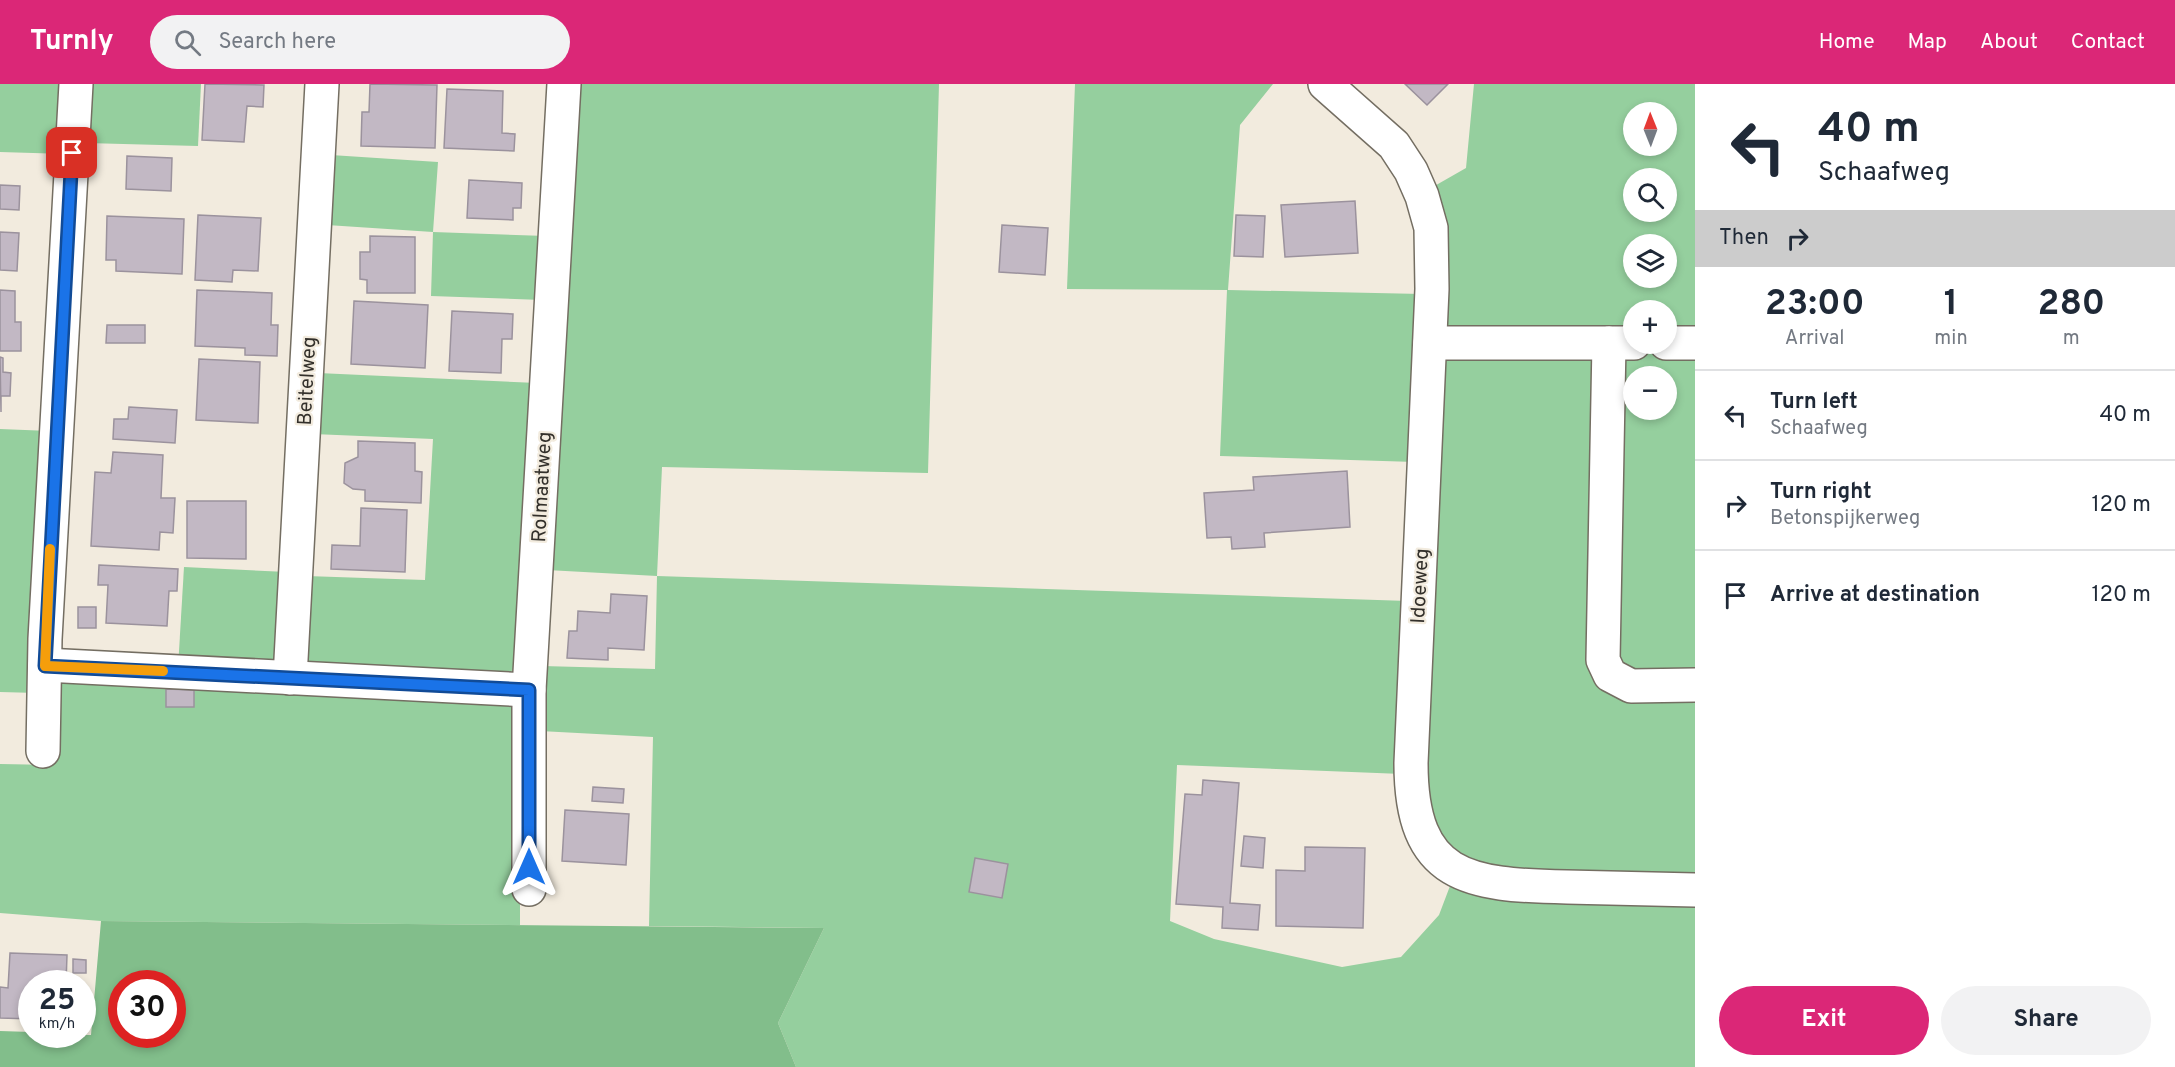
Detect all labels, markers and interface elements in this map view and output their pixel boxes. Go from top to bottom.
search box [150,15,570,69]
text: Turnly [30,24,114,60]
icon: search [171,26,204,59]
text: Search here [219,29,336,56]
text: Home [1819,29,1875,56]
text: Map [1908,29,1947,56]
text: About [1980,29,2038,56]
text: Contact [2071,29,2145,56]
north arrow [1623,102,1677,156]
map controls [1623,102,1677,420]
text: 40 m [1818,104,1920,157]
icon: left [1719,108,1797,186]
pin [46,127,97,178]
icon: arrive [55,136,88,169]
text: Schaafweg [1818,156,1950,190]
button: search [1623,168,1677,222]
icon: right [1781,222,1814,255]
text: Then [1719,225,1769,252]
button: layers [1623,234,1677,288]
text: 23:00 [1765,282,1865,328]
text: 1 [1944,282,1958,328]
text: 280 [2037,282,2105,328]
button: + [1623,300,1677,354]
text: Arrival [1785,326,1844,352]
text: min [1934,326,1968,352]
text: m [2063,326,2080,352]
street label: Beitelweg [293,336,323,426]
button: − [1623,366,1677,420]
text: Turn left [1770,389,1858,416]
icon: left [1719,399,1752,432]
text: 40 m [2099,402,2151,429]
text: Schaafweg [1770,416,1868,442]
street label: Rolmaatweg [527,431,559,543]
text: Turn right [1770,479,1872,506]
icon: right [1719,489,1752,522]
text: 120 m [2091,492,2151,519]
text: Betonspijkerweg [1770,506,1920,532]
street label: Idoeweg [1406,548,1436,624]
icon: arrive [1719,579,1752,612]
text: Arrive at destination [1770,582,1980,609]
text: 120 m [2091,582,2151,609]
position arrow [497,835,561,899]
speed limit sign: 30 [108,970,186,1048]
text: 25 [39,983,75,1020]
button: Exit [1719,986,1929,1055]
button: Share [1941,986,2151,1055]
text: km/h [39,1015,75,1034]

